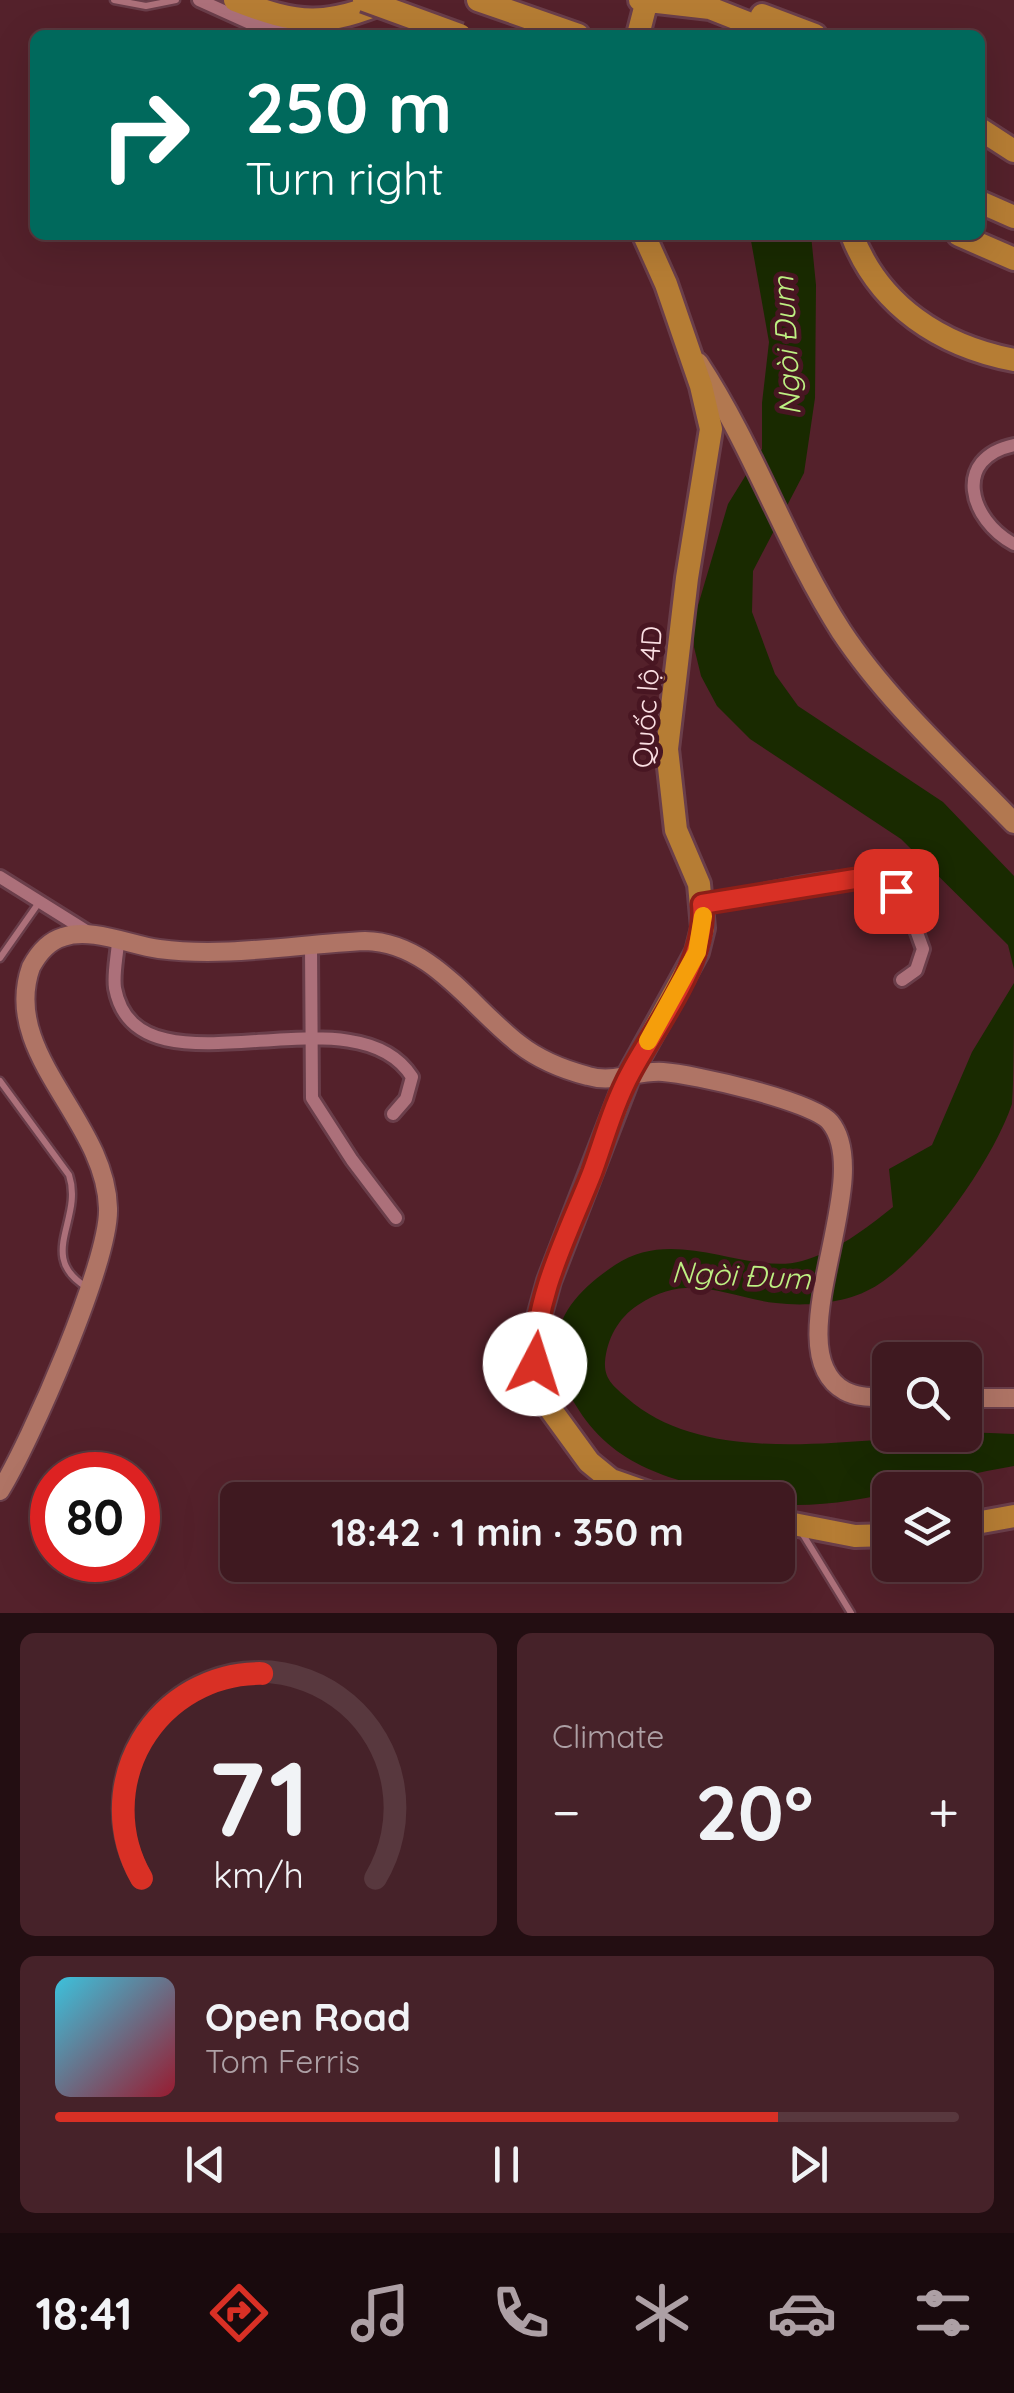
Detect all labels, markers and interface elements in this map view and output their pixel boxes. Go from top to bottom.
text: 250 m [245,63,452,151]
icon: right [80,70,210,200]
text: Turn right [245,150,444,206]
water label: Ngòi Đum [763,275,809,417]
street label: Quốc lộ 4D [624,625,669,769]
pin [854,849,939,934]
icon: arrive [869,864,924,919]
water label: Ngòi Đum [671,1252,812,1298]
position arrow [483,1312,587,1416]
map controls [872,1342,982,1582]
button: search [872,1342,982,1452]
speed limit sign: 80 [30,1452,160,1582]
button: layers [872,1472,982,1582]
text: 18:42 · 1 min · 350 m [331,1508,684,1556]
text: Climate [552,1716,664,1756]
text: 71 [208,1732,309,1862]
text: 20° [695,1765,813,1859]
text: − [552,1777,581,1846]
text: + [928,1777,959,1846]
text: km/h [213,1852,304,1897]
text: Open Road [205,1993,411,2041]
text: Tom Ferris [205,2041,360,2081]
icon: previous [178,2137,233,2192]
icon: pause [479,2137,534,2192]
icon: next [781,2137,836,2192]
icon: directions [204,2278,274,2348]
icon: music [345,2278,415,2348]
icon: phone [486,2278,556,2348]
icon: climate [627,2278,697,2348]
icon: car [767,2278,837,2348]
icon: filters [908,2278,978,2348]
text: 18:41 [35,2285,133,2341]

